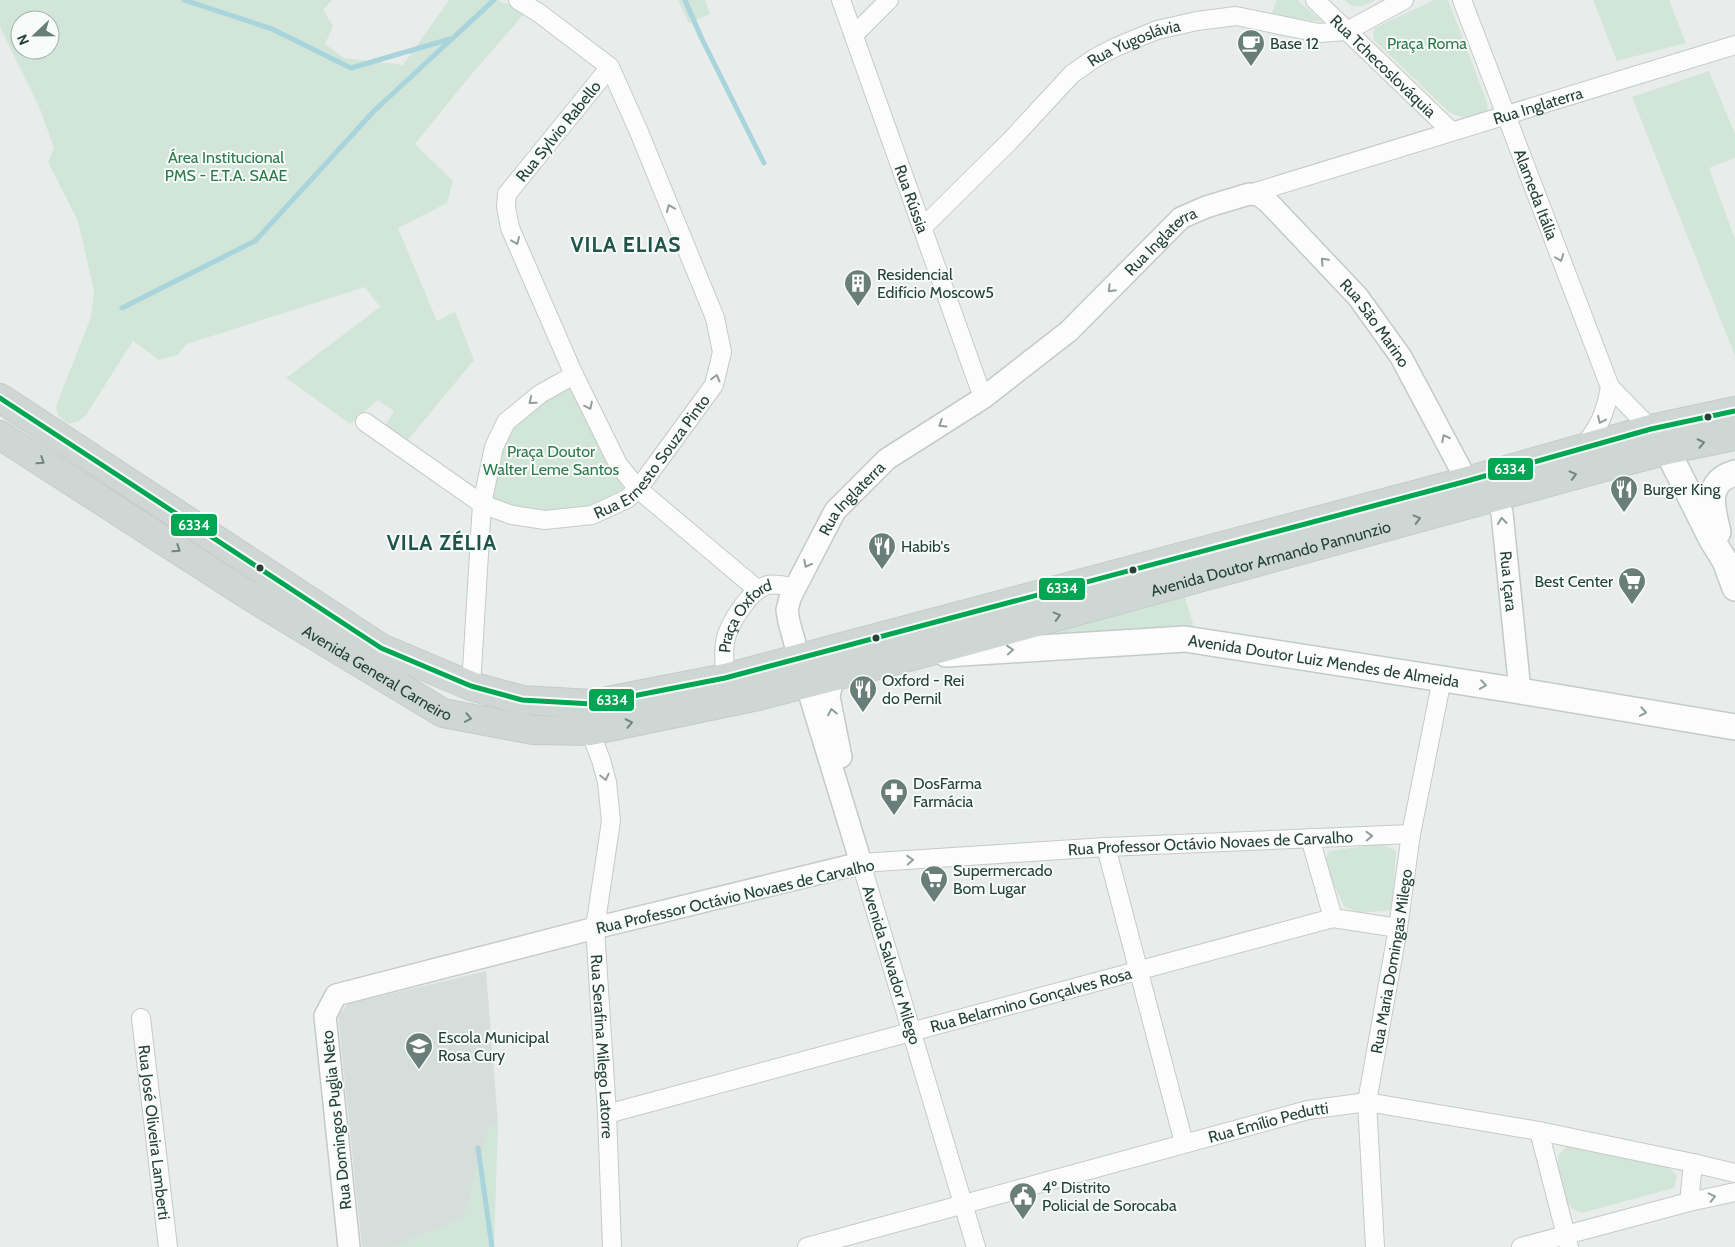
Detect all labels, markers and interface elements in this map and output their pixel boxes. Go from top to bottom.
north arrow [10,10,60,60]
street label: Rua Tchecoslováquia [1326,11,1440,122]
street label: Rua Yugoslávia [1084,16,1182,71]
cafe icon: Base 12 [1236,28,1266,67]
text: N [13,32,33,48]
place label: Base 12 [1270,34,1319,53]
park label: Praça Roma [1387,34,1467,53]
street label: Rua Sylvio Rabello [512,77,605,186]
street label: Rua Inglaterra [1491,83,1585,129]
street label: Alameda Itália [1510,146,1562,243]
park label: Área Institucional PMS - E.T.A. SAAE [165,148,287,185]
street label: Rua Rússia [890,162,932,236]
street label: Rua Inglaterra [1121,203,1200,280]
one-way arrow [666,204,677,213]
district label: VILA ELIAS [571,232,681,257]
one-way arrow [509,236,520,245]
one-way arrow [1554,253,1564,262]
one-way arrow [1321,258,1330,267]
place label: Residencial Edifício Moscow5 [877,265,994,302]
building icon: Residencial Edifício Moscow5 [843,268,873,307]
street label: Rua São Marino [1336,275,1414,371]
one-way arrow [1108,283,1117,292]
one-way arrow [710,374,720,382]
street label: Rua Ernesto Souza Pinto [591,391,714,523]
one-way arrow [529,395,538,404]
one-way arrow [583,401,593,410]
unlabelled marker [1703,412,1713,422]
one-way arrow [1597,415,1607,424]
one-way arrow [938,418,947,428]
one-way arrow [1441,434,1451,443]
one-way arrow [1696,438,1705,449]
park label: Praça Doutor Walter Leme Santos [483,442,620,479]
one-way arrow [35,455,45,464]
line badge: 6334 [1487,457,1534,481]
street label: Rua Inglaterra [815,458,889,539]
text: 6334 [1494,460,1526,478]
one-way arrow [1569,471,1577,481]
restaurant icon: Burger King [1609,474,1639,513]
place label: Burger King [1643,480,1721,499]
line badge: 6334 [170,513,218,537]
one-way arrow [1412,514,1421,525]
text: 6334 [178,516,210,534]
one-way arrow [1497,516,1508,524]
street label: Avenida Doutor Armando Pannunzio [1149,517,1393,601]
district label: VILA ZÉLIA [387,530,497,555]
restaurant icon: Habib's [867,531,897,570]
place label: Habib's [901,537,950,556]
one-way arrow [172,543,181,552]
street label: Rua Içara [1496,550,1521,613]
one-way arrow [803,558,813,567]
unlabelled marker [255,563,265,573]
unlabelled marker [1128,565,1138,575]
supermarket icon: Best Center [1617,566,1647,605]
place label: Best Center [1534,572,1614,591]
street label: Praça Oxford [715,575,774,654]
line badge: 6334 [1038,577,1086,601]
text: 6334 [1046,579,1078,597]
one-way arrow [1052,612,1061,622]
street label: Avenida General Carneiro [299,621,453,724]
street label: Avenida Doutor Luiz Mendes de Almeida [1187,631,1461,691]
unlabelled marker [871,633,881,643]
one-way arrow [1006,645,1014,656]
place label: Oxford - Rei do Pernil [882,671,964,708]
restaurant icon: Oxford - Rei do Pernil [848,674,878,713]
one-way arrow [1479,680,1487,690]
line badge: 6334 [588,688,635,712]
text: 6334 [596,691,628,709]
one-way arrow [1639,706,1648,716]
one-way arrow [827,707,838,716]
one-way arrow [464,712,472,722]
one-way arrow [624,718,633,729]
one-way arrow [600,773,610,781]
place label: DosFarma Farmácia [913,774,982,811]
pharmacy icon: DosFarma Farmácia [879,777,909,816]
street label: Rua Professor Octávio Novaes de Carvalho [1067,827,1354,859]
one-way arrow [1366,830,1374,841]
one-way arrow [906,854,914,865]
street label: Rua Professor Octávio Novaes de Carvalho [594,855,876,938]
place label: Supermercado Bom Lugar [953,861,1053,898]
supermarket icon: Supermercado Bom Lugar [919,864,949,903]
street label: Rua Maria Domingas Milego [1367,868,1416,1055]
street label: Avenida Salvador Milego [858,883,925,1047]
street label: Rua Serafina Milego Latorre [587,954,617,1139]
street label: Rua Belarmino Gonçalves Rosa [928,964,1134,1036]
place label: Escola Municipal Rosa Cury [438,1028,549,1065]
street label: Rua Domingos Puglia Neto [318,1029,355,1210]
school or university icon: Escola Municipal Rosa Cury [404,1031,434,1070]
street label: Rua José Oliveira Lamberti [134,1044,174,1221]
street label: Rua Emílio Pedutti [1206,1098,1330,1147]
place label: 4º Distrito Policial de Sorocaba [1042,1178,1177,1215]
public building icon: 4º Distrito Policial de Sorocaba [1008,1181,1038,1220]
one-way arrow [1708,1192,1717,1203]

